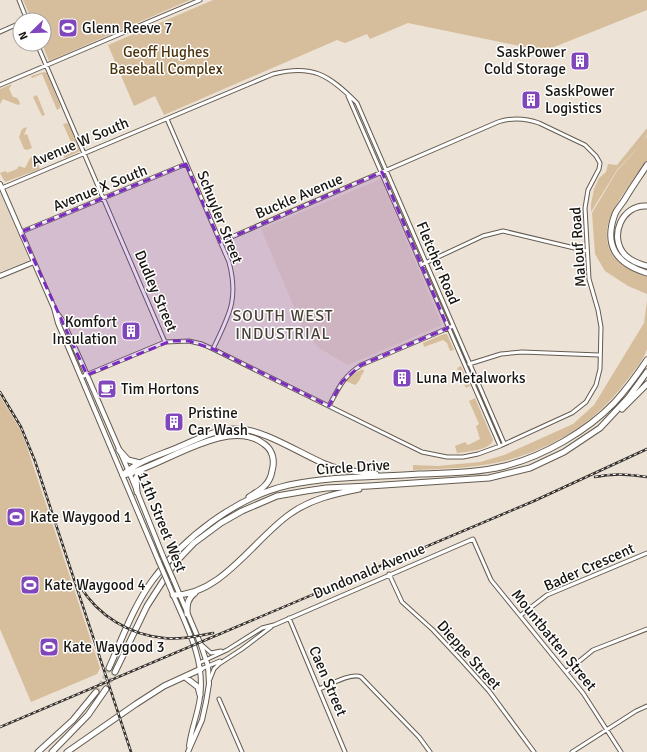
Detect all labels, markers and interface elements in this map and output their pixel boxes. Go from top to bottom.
north arrow [12,12,52,52]
sports icon: Glenn Reeve 7 [57,17,79,39]
place label: Glenn Reeve 7 [82,19,172,37]
text: N [16,30,31,42]
park label: Geoff Hughes Baseball Complex [109,43,223,78]
place label: SaskPower Cold Storage [484,43,566,78]
building icon: SaskPower Cold Storage [569,50,591,72]
place label: SaskPower Logistics [545,82,615,117]
building icon: SaskPower Logistics [520,89,542,111]
street label: Avenue W South [29,113,131,171]
street label: Avenue X South [50,161,150,215]
street label: Schuyler Street [193,168,247,266]
street label: Buckle Avenue [252,169,346,223]
street label: Malouf Road [566,206,590,288]
street label: Fletcher Road [412,219,464,307]
street label: Dudley Street [131,248,181,334]
district label: SOUTH WEST INDUSTRIAL [232,306,334,344]
place label: Komfort Insulation [52,313,117,348]
building icon: Komfort Insulation [120,320,142,342]
building icon: Luna Metalworks [391,367,413,389]
place label: Luna Metalworks [416,369,526,387]
cafe icon: Tim Hortons [96,378,118,400]
place label: Tim Hortons [121,380,200,398]
place label: Pristine Car Wash [188,404,248,439]
building icon: Pristine Car Wash [163,411,185,433]
street label: Circle Drive [315,455,391,479]
street label: 11th Street West [134,469,190,575]
sports icon: Kate Waygood 1 [5,506,27,528]
place label: Kate Waygood 1 [30,508,132,526]
street label: Dundonald Avenue [310,539,428,603]
street label: Bader Crescent [541,539,637,595]
sports icon: Kate Waygood 4 [19,574,41,596]
place label: Kate Waygood 4 [44,576,146,594]
street label: Mountbatten Street [508,586,600,694]
street label: Dieppe Street [433,617,505,693]
sports icon: Kate Waygood 3 [38,636,60,658]
place label: Kate Waygood 3 [63,638,165,656]
street label: Caen Street [305,643,351,719]

